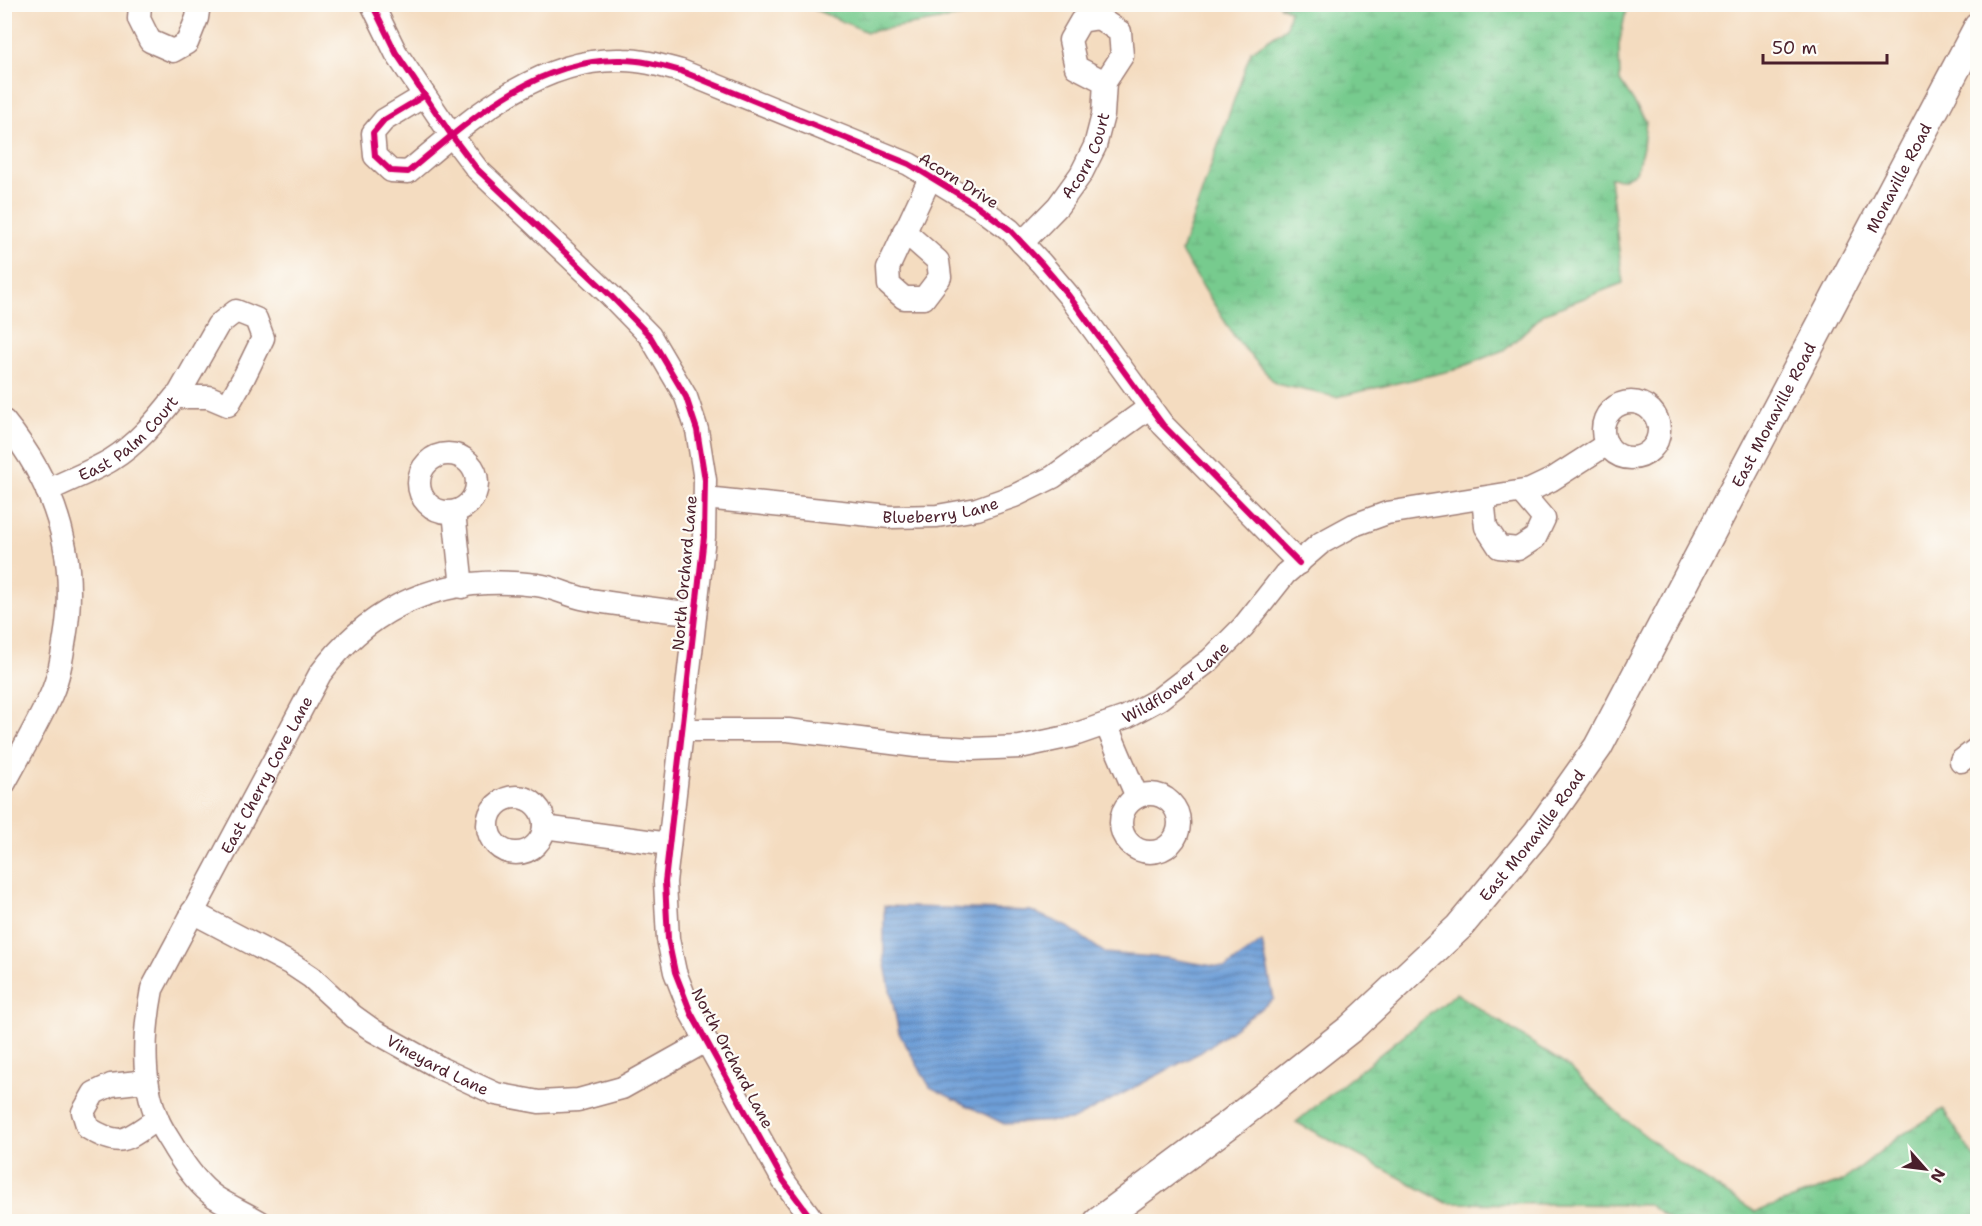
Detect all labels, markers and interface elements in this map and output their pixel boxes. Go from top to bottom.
scale bar [1763,27,1888,65]
text: 50 m [1772,36,1817,60]
street label: Acorn Court [1057,110,1114,203]
street label: Monaville Road [1861,119,1936,236]
street label: Acorn Drive [915,148,1003,213]
street label: East Monaville Road [1727,339,1821,491]
street label: East Palm Court [75,392,183,486]
street label: Blueberry Lane [882,492,1001,528]
street label: North Orchard Lane [667,494,702,652]
street label: Wildflower Lane [1118,637,1234,728]
street label: East Cherry Cove Lane [216,692,317,858]
street label: East Monaville Road [1475,766,1590,906]
street label: North Orchard Lane [687,984,778,1132]
street label: Vineyard Lane [383,1030,492,1100]
north arrow [1895,1139,1955,1199]
text: N [1926,1165,1950,1186]

